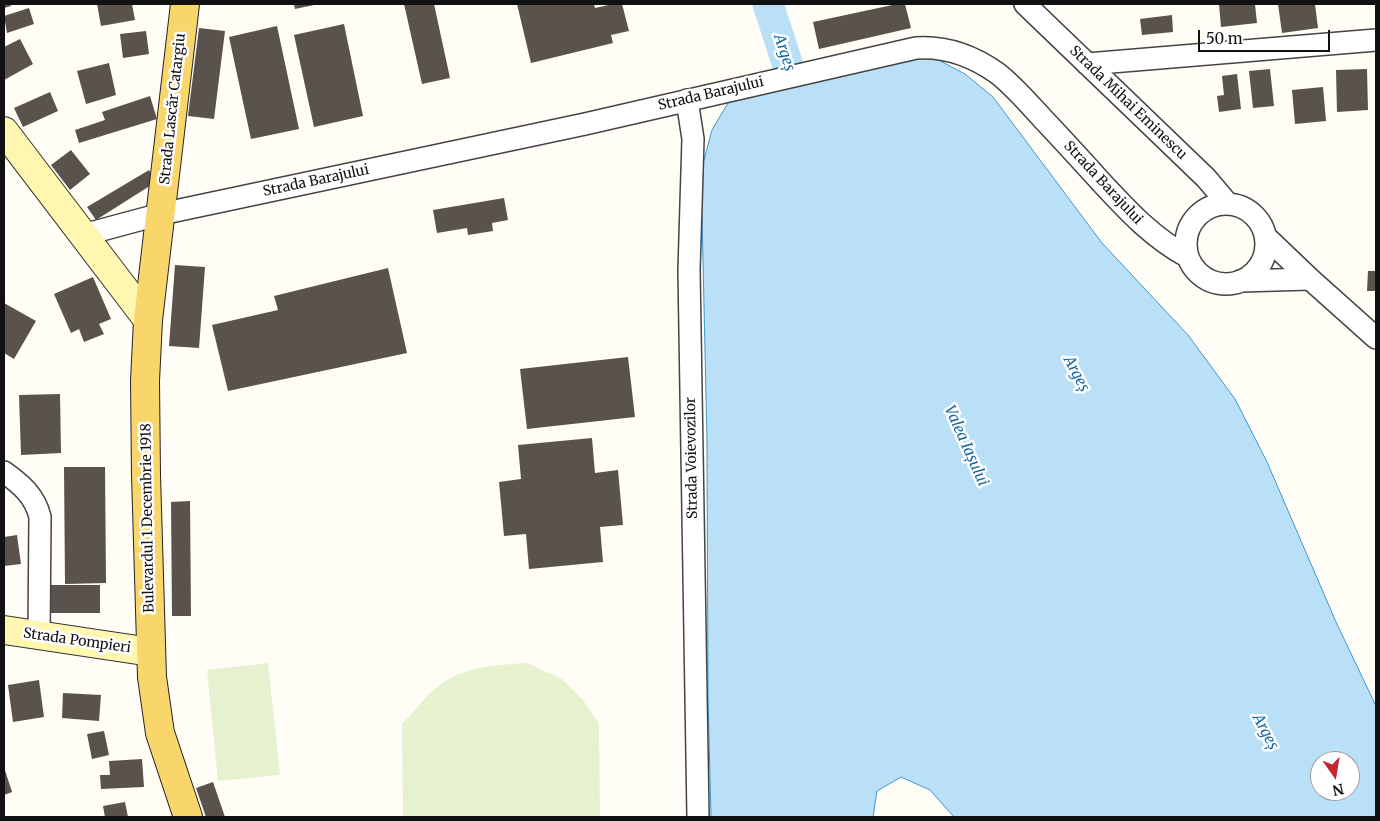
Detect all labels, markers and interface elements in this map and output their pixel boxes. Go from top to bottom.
scale bar [1200,20,1332,52]
text: 50 m [1206,29,1243,48]
water label: Argeș [770,32,798,74]
street label: Strada Lascăr Catargiu [157,33,189,185]
street label: Strada Mihai Eminescu [1066,43,1190,163]
street label: Strada Barajului [657,74,765,114]
street label: Strada Barajului [1060,138,1146,228]
street label: Strada Barajului [261,162,371,200]
water label: Argeș [1059,353,1093,395]
street label: Strada Voievozilor [683,397,701,519]
water label: Valea Iașului [940,403,992,489]
street label: Bulevardul 1 Decembrie 1918 [138,423,158,613]
street label: Strada Pompieri [22,625,132,657]
water label: Argeș [1248,711,1282,753]
north arrow [1310,751,1360,801]
text: N [1331,780,1346,800]

